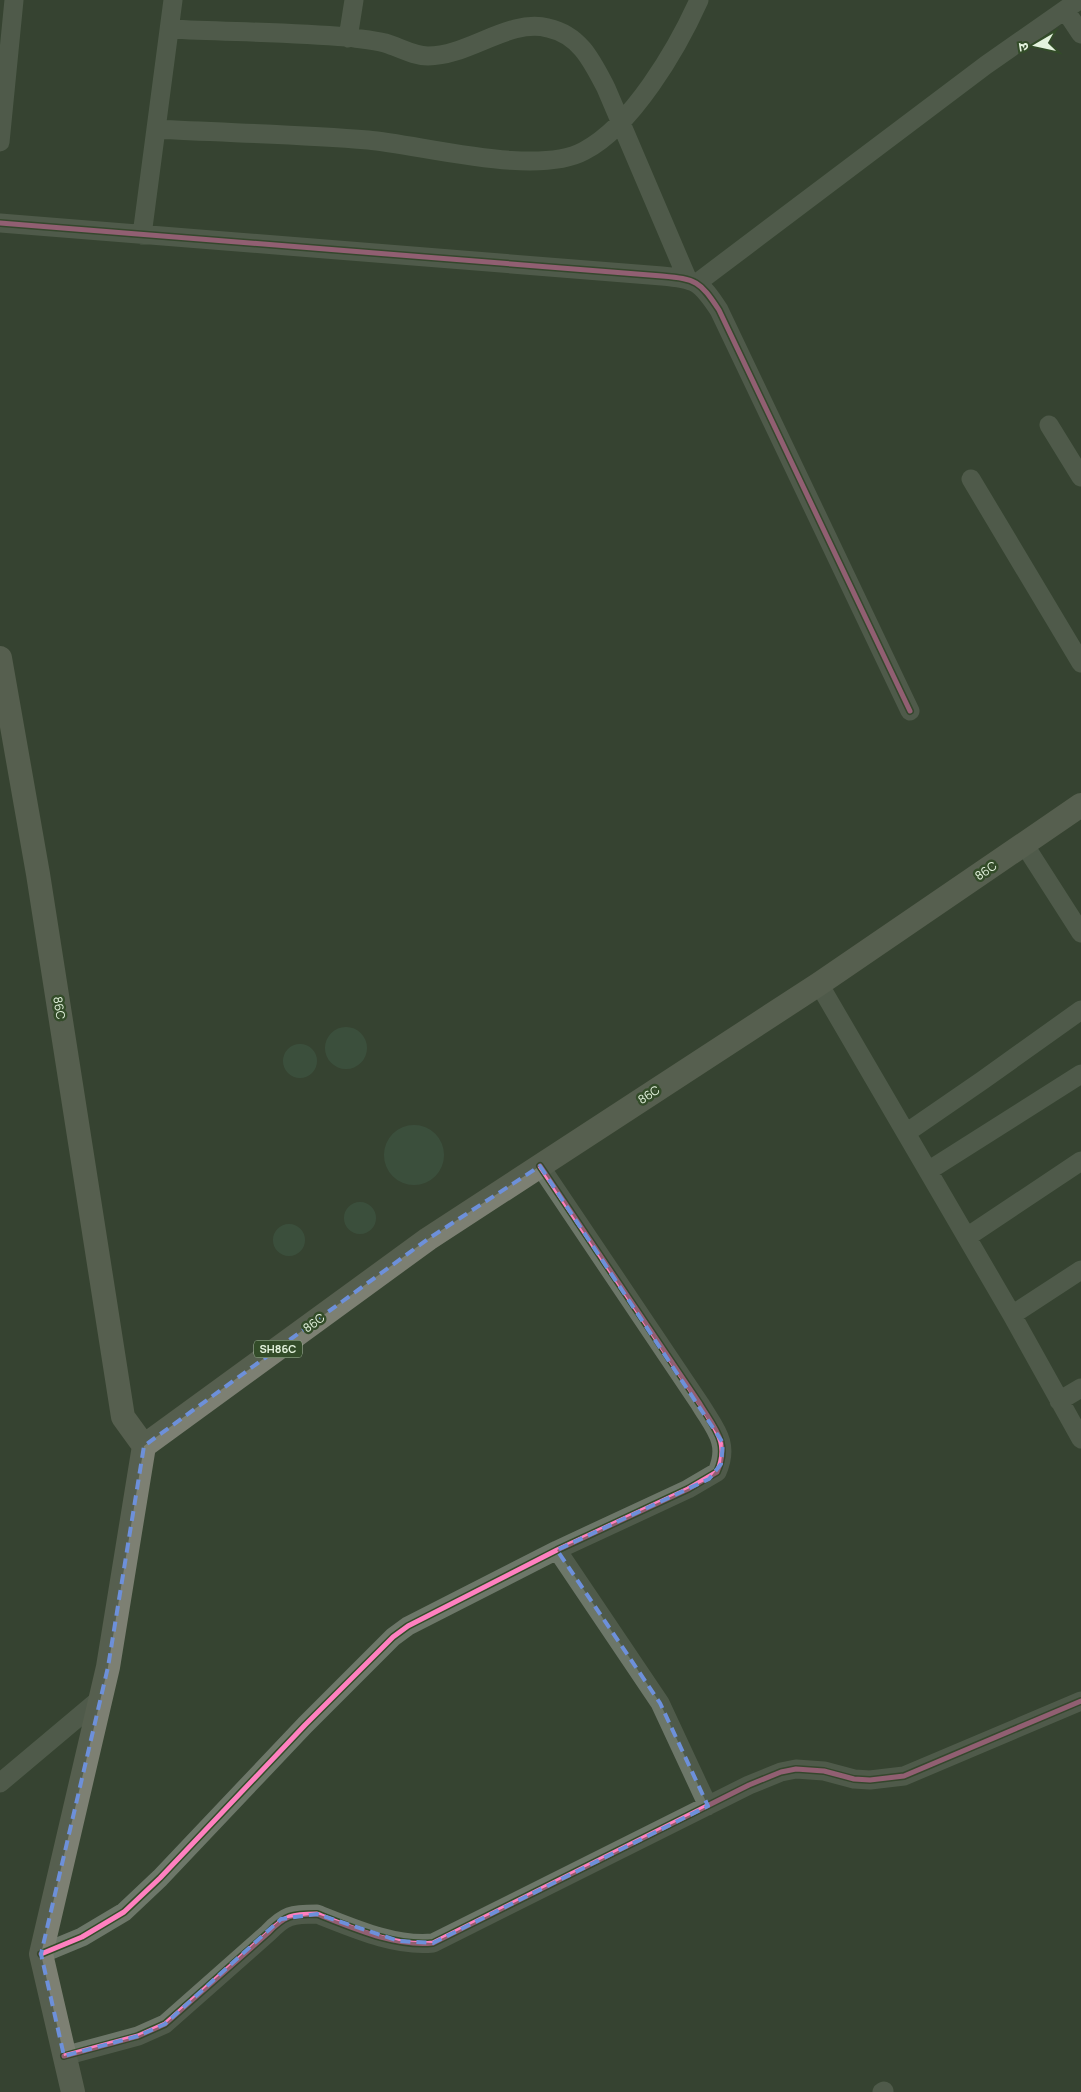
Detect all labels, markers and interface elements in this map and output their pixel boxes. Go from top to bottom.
north arrow [1011,20,1061,70]
text: उ [1013,41,1033,53]
street label: 86C [971,857,1000,884]
street label: 86C [49,995,70,1021]
street label: 86C [634,1081,663,1108]
street label: 86C [299,1309,328,1336]
road number: SH86C [254,1340,302,1358]

